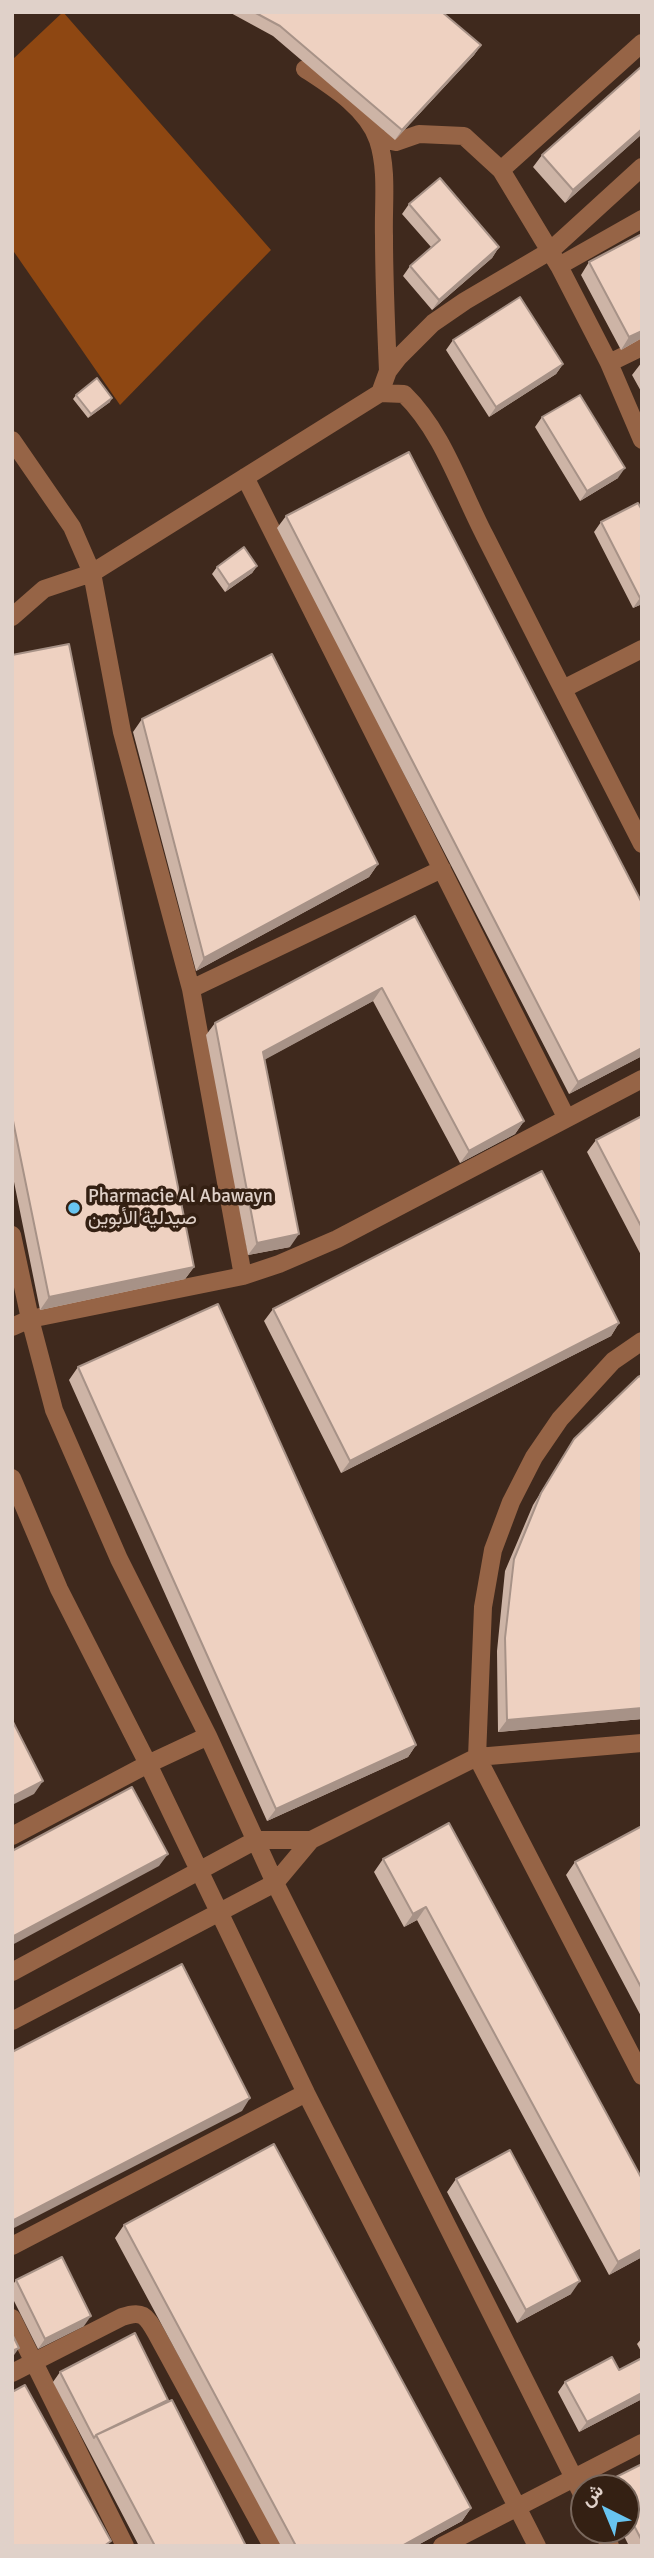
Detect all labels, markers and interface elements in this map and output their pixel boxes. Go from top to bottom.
place label: Pharmacie Al Abawayn صيدلية الأبوين [88,1186,273,1230]
marker: Pharmacie Al Abawayn صيدلية الأبوين [66,1200,82,1216]
north arrow [570,2474,640,2544]
text: ش [576,2479,609,2512]

